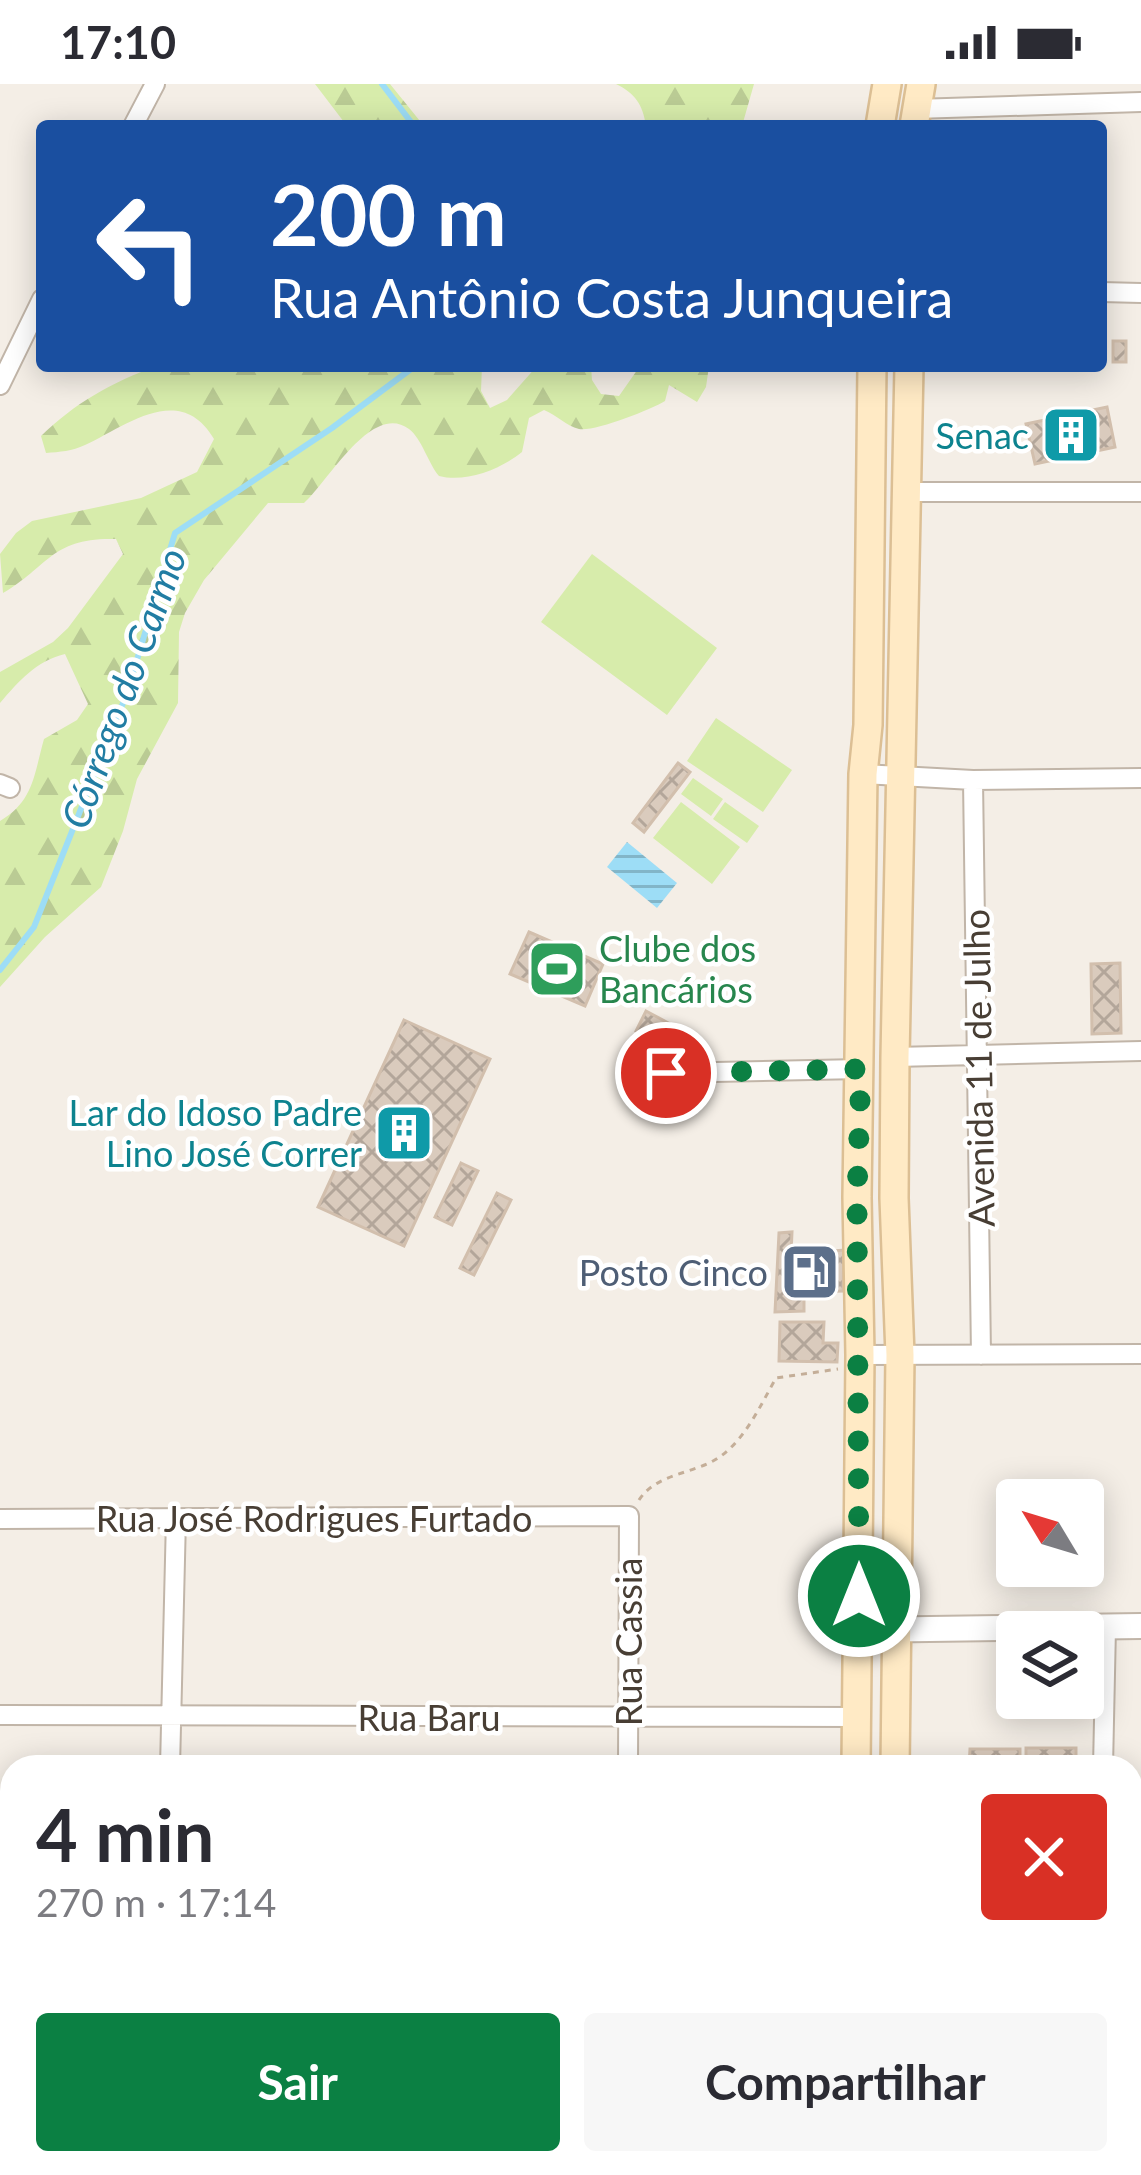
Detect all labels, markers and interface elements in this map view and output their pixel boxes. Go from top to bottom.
text: 17:10 [60,15,176,69]
text: 200 m [270,163,507,264]
icon: left [72,168,228,324]
text: Rua Antônio Costa Junqueira [270,265,953,330]
building icon: Senac [1040,404,1102,466]
place label: Senac [935,413,1029,457]
water label: Córrego do Carmo [51,542,195,834]
street label: Avenida 11 de Julho [953,909,1003,1227]
place label: Clube dos Bancários [599,926,756,1011]
sports icon: Clube dos Bancários [526,938,588,1000]
pin [615,1022,717,1124]
icon: arrive [633,1040,699,1106]
place label: Lar do Idoso Padre Lino José Correr [68,1090,362,1175]
building icon: Lar do Idoso Padre Lino José Correr [373,1102,435,1164]
fuel station icon: Posto Cinco [779,1241,841,1303]
place label: Posto Cinco [579,1250,768,1294]
north arrow [996,1479,1104,1587]
map controls [996,1479,1104,1719]
street label: Rua José Rodrigues Furtado [96,1496,532,1540]
position arrow [796,1533,922,1659]
street label: Rua Cassia [606,1558,650,1726]
button: layers [996,1611,1104,1719]
street label: Rua Baru [357,1695,501,1739]
text: 4 min [36,1791,214,1877]
button: close [981,1794,1107,1920]
text: 270 m · 17:14 [36,1879,276,1925]
button: Sair [36,2013,560,2151]
button: Compartilhar [584,2013,1107,2151]

